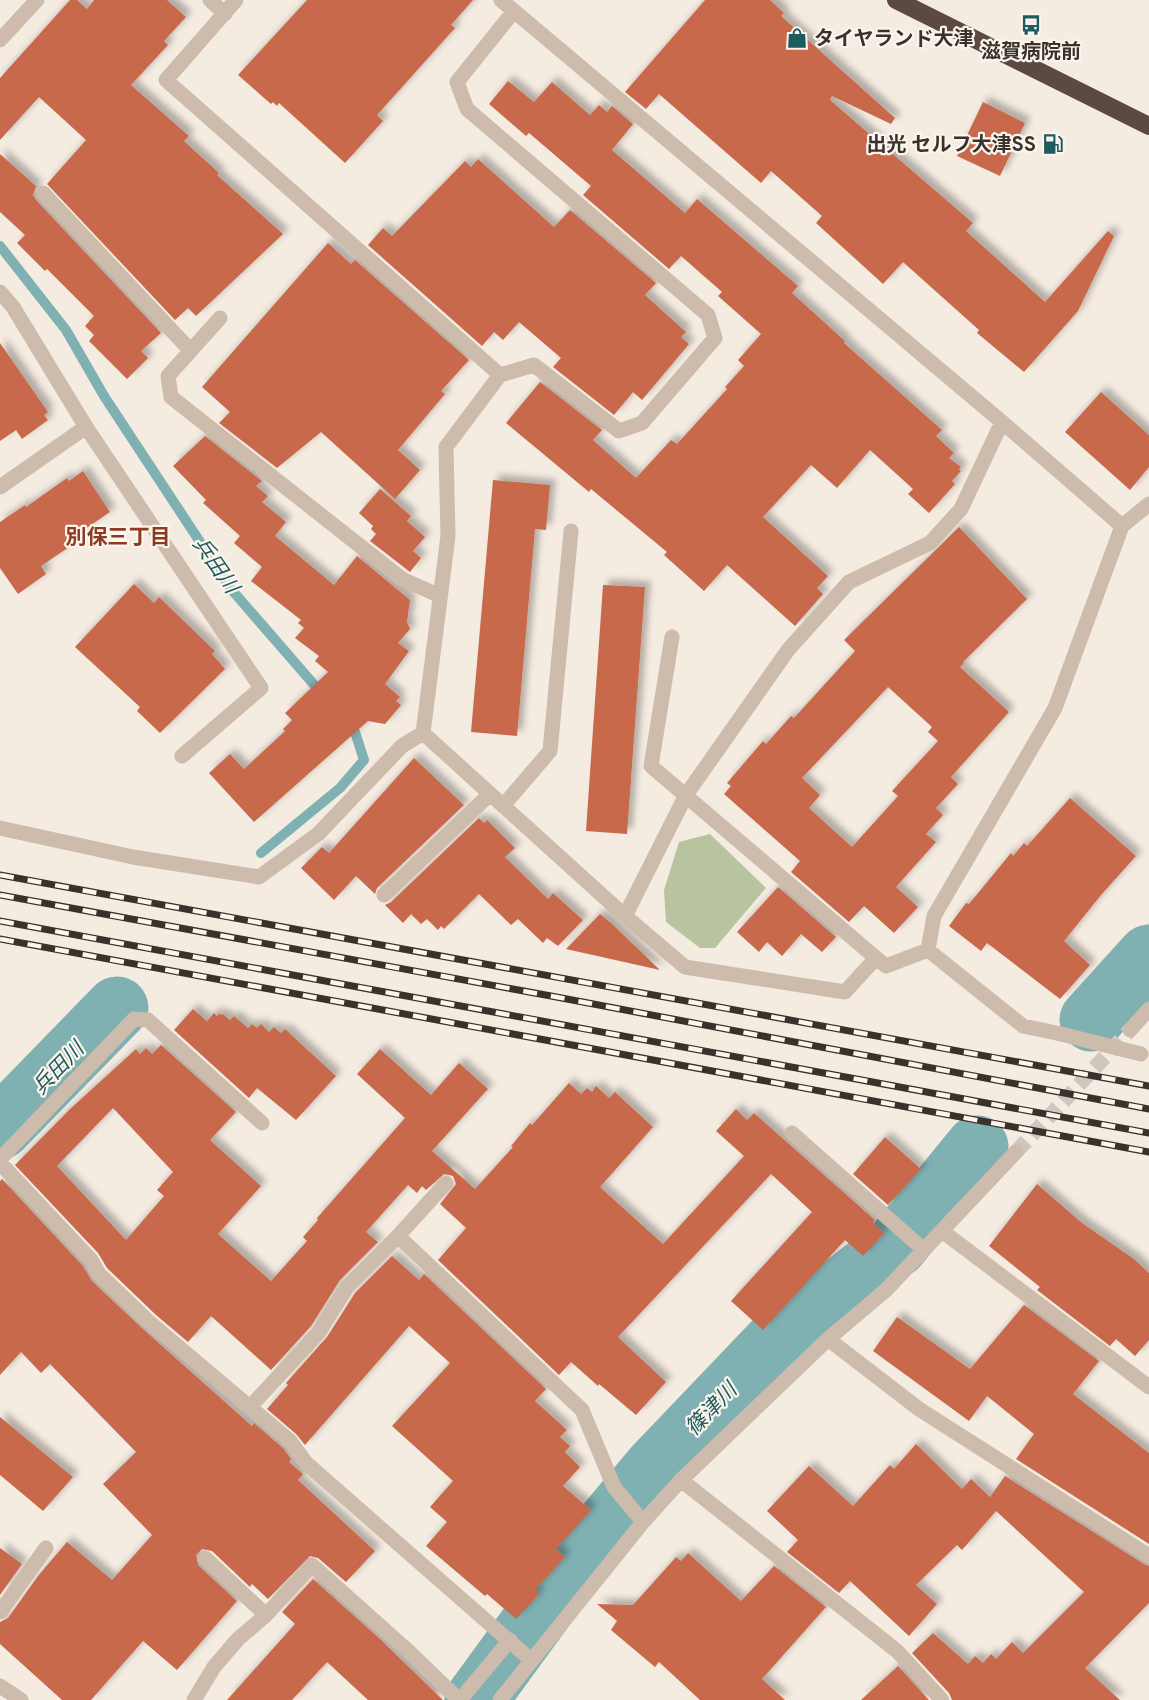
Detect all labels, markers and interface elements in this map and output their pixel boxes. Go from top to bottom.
bus stop icon: 滋賀病院前 [1019,13,1043,37]
shop icon: タイヤランド大津 [785,26,809,50]
place label: タイヤランド大津 [814,27,973,53]
place label: 滋賀病院前 [981,40,1081,66]
fuel station icon: 出光 セルフ大津SS [1041,132,1065,156]
place label: 出光 セルフ大津SS [866,133,1036,159]
district label: 別保三丁目 [66,525,171,552]
water label: 兵田川 [186,532,245,601]
water label: 兵田川 [27,1036,92,1101]
water label: 篠津川 [680,1377,745,1442]

